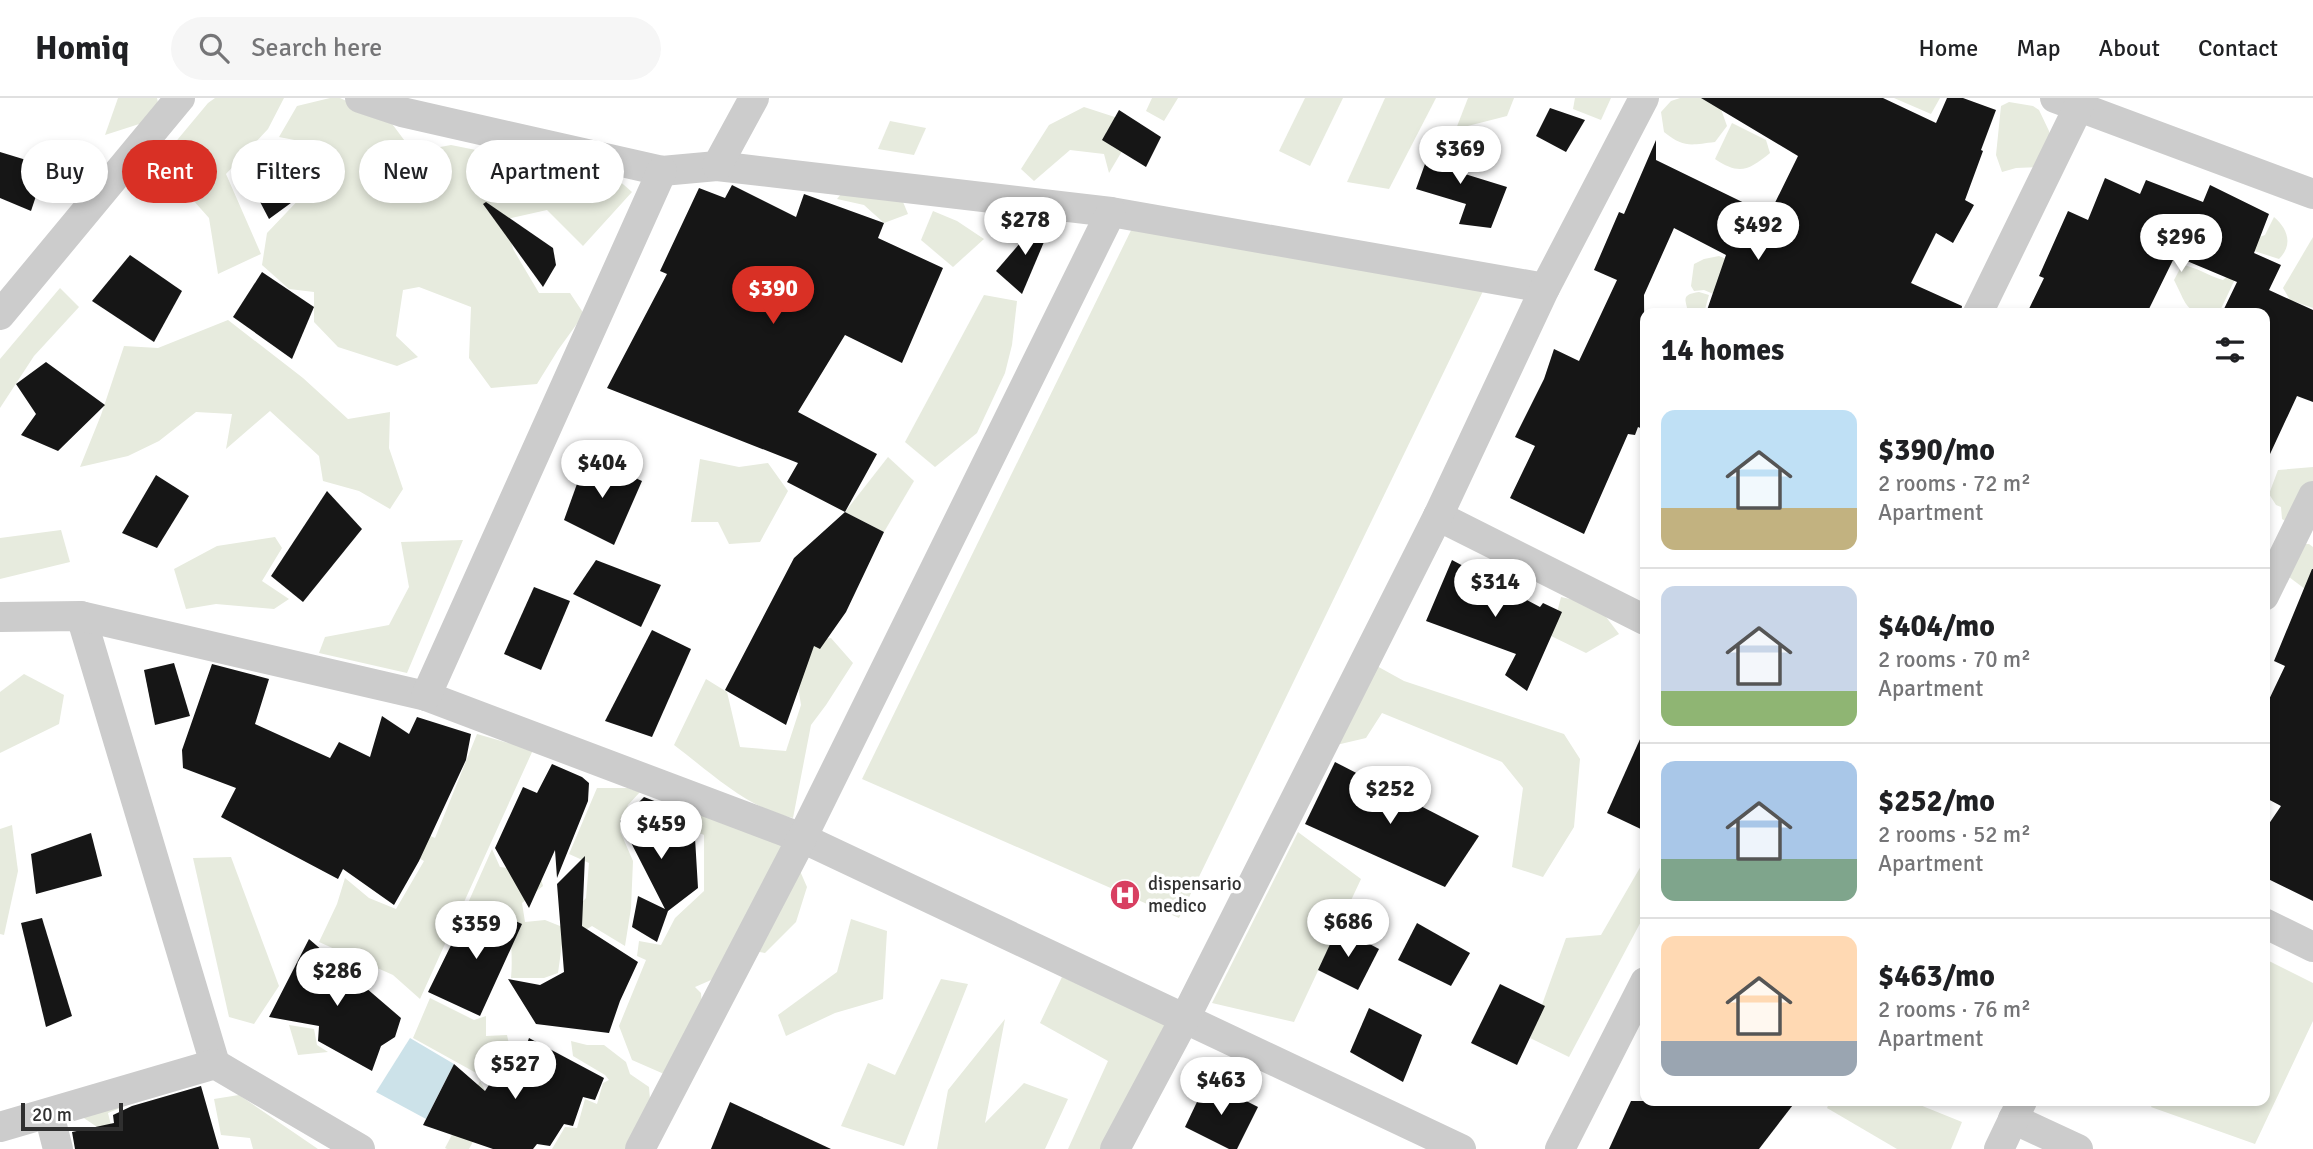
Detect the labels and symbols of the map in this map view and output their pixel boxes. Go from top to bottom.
pin: $369 [1419,126,1501,186]
pin: $278 [984,198,1066,257]
pin: $492 [1717,202,1799,262]
pin: $296 [2140,214,2222,274]
pin: $390 [732,266,814,326]
pin: $404 [561,440,643,500]
pin: $314 [1454,560,1536,619]
pin: $252 [1349,766,1431,826]
pin: $459 [620,802,702,861]
place label: dispensario medico [1148,872,1242,918]
hospital icon: dispensario medico [1108,878,1142,912]
pin: $686 [1307,900,1389,959]
pin: $359 [435,902,517,961]
pin: $286 [296,948,378,1008]
pin: $527 [474,1042,556,1101]
pin: $463 [1180,1058,1262,1117]
scale bar [21,1100,122,1132]

